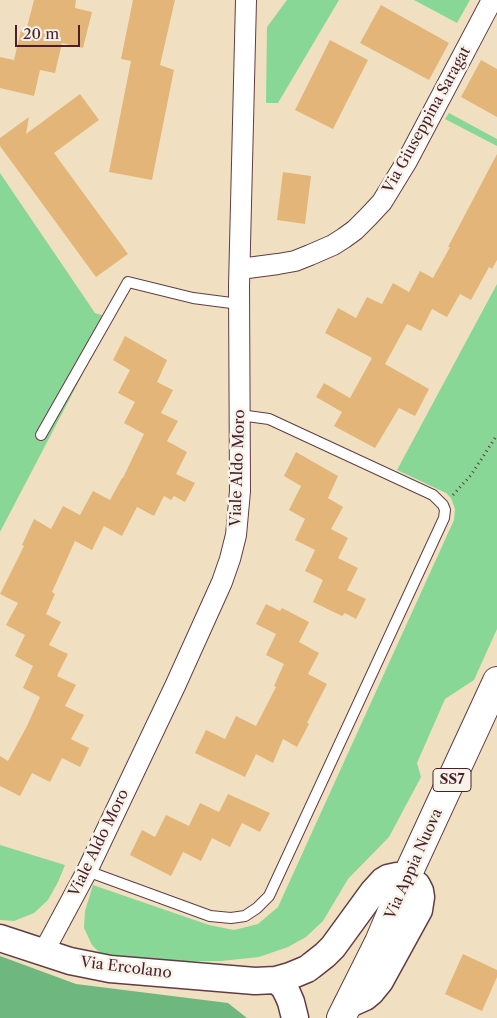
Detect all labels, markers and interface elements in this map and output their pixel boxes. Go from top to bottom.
scale bar [18,15,82,47]
text: 20 m [23,24,59,43]
street label: Via Giuseppina Saragat [379,44,475,196]
street label: Viale Aldo Moro [227,409,249,527]
road number: SS7 [433,768,471,792]
street label: Viale Aldo Moro [65,786,133,900]
street label: Via Appia Nuova [382,806,446,922]
street label: Via Ercolano [79,953,173,983]

